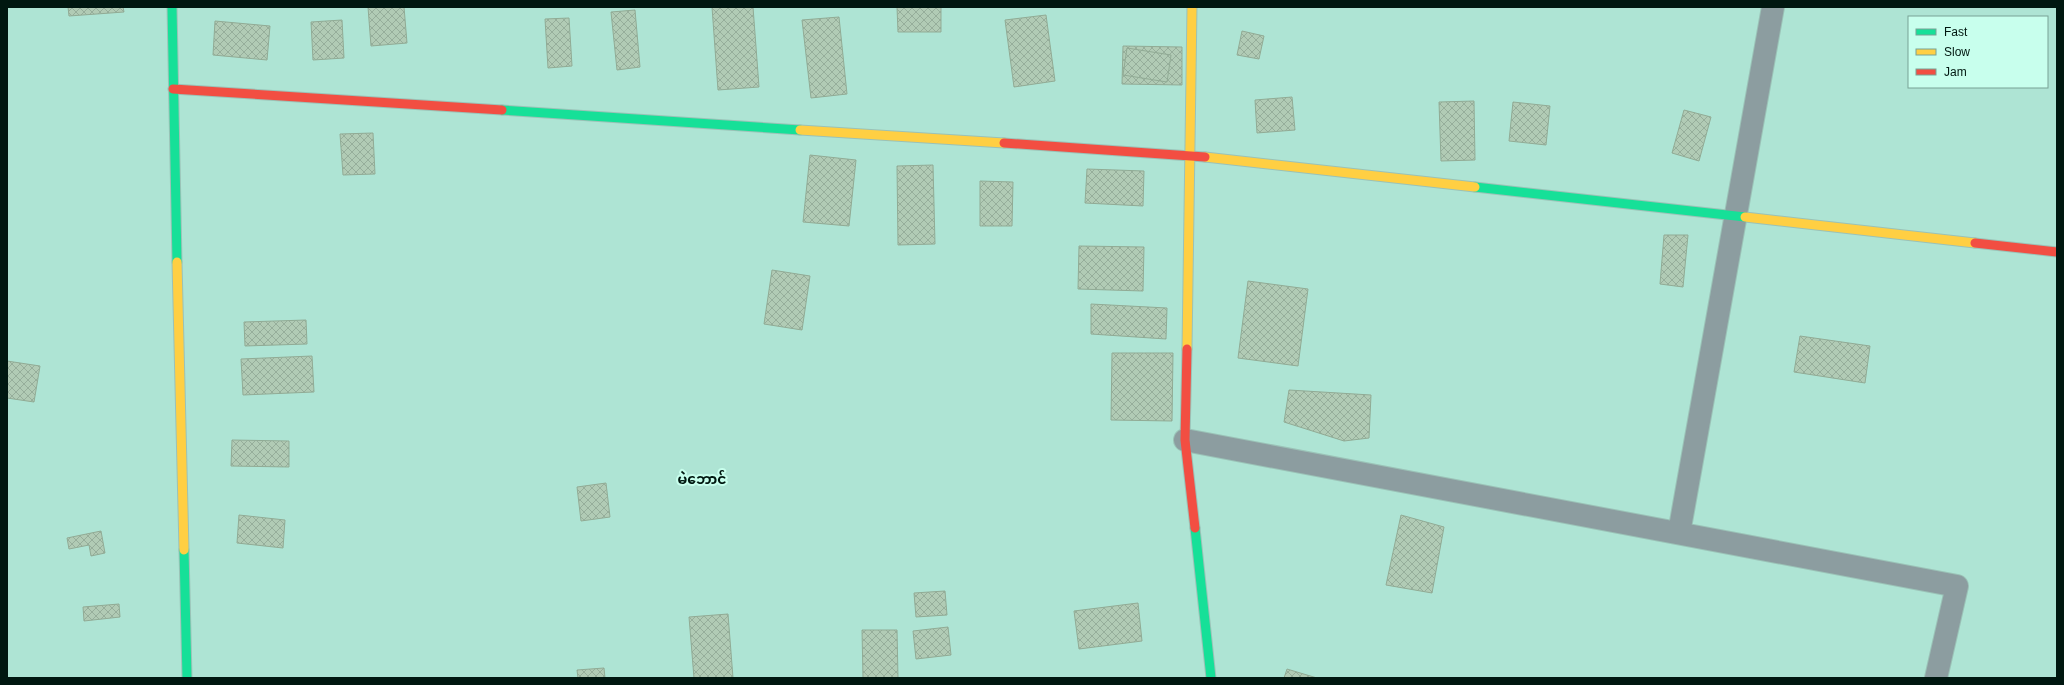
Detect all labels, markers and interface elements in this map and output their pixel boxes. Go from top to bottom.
legend [1908,16,2048,88]
text: Fast [1944,25,1968,39]
text: Slow [1944,45,1970,59]
text: Jam [1944,65,1967,79]
district label: မဲဘောင် [677,469,727,487]

